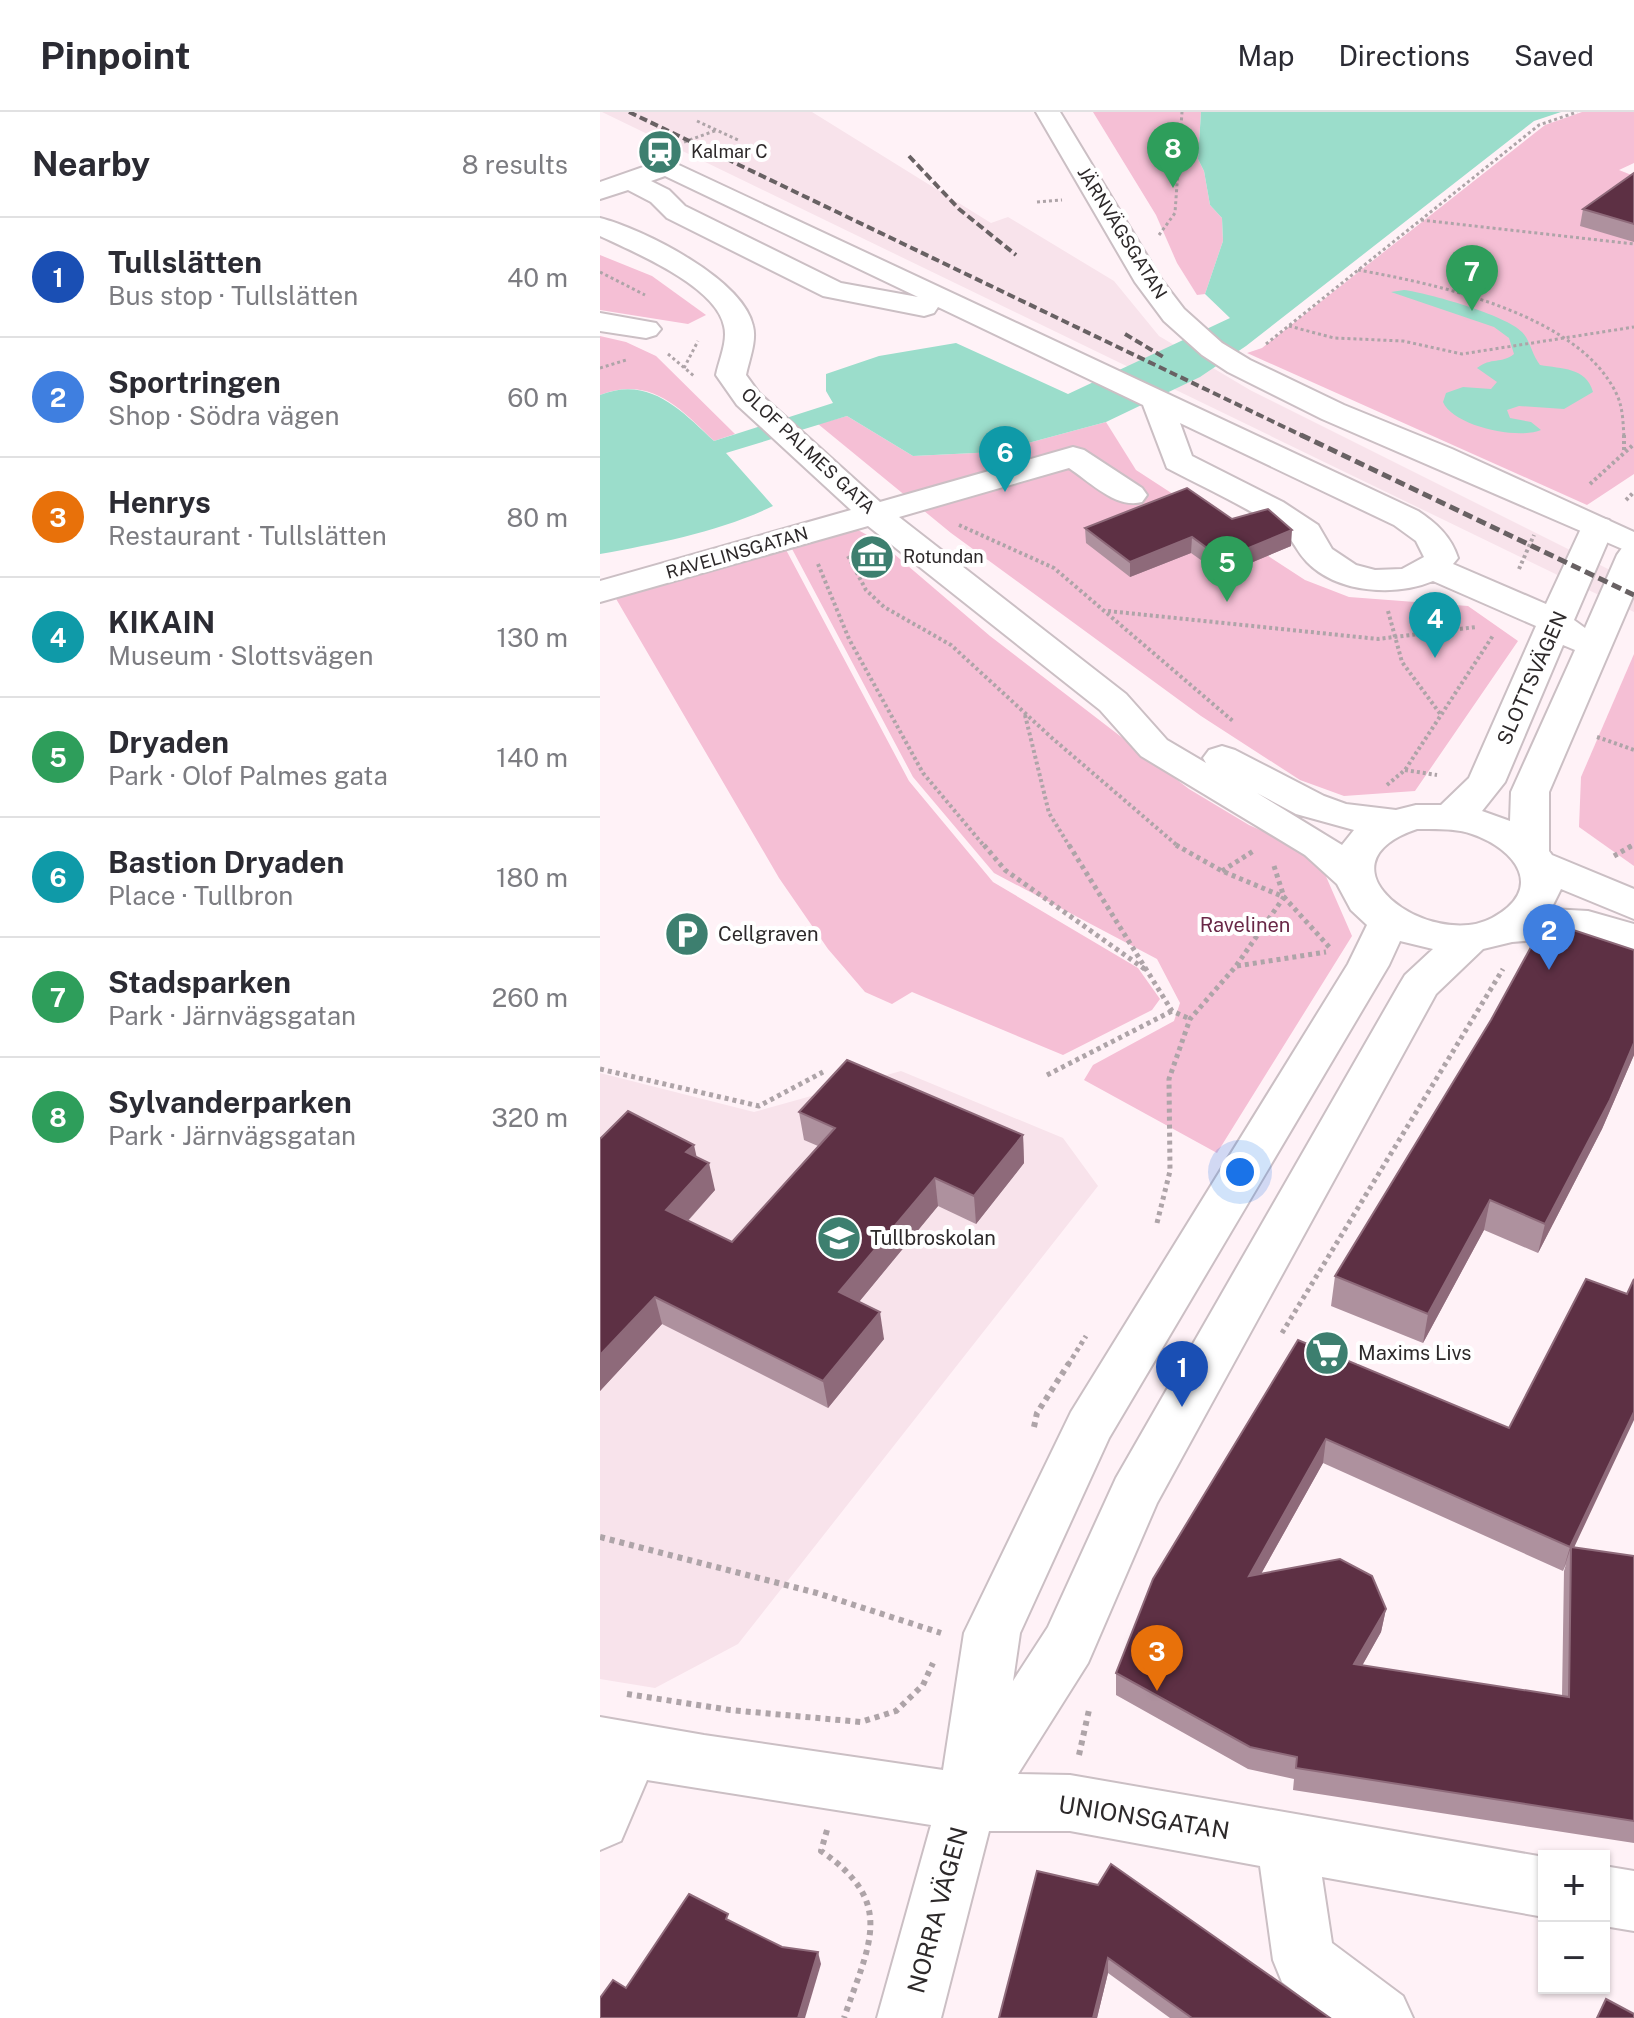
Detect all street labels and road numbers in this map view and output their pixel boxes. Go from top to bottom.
street label: JÄRNVÄGSGATAN [1073,162,1172,303]
street label: OLOF PALMES GATA [737,383,880,518]
street label: RAVELINSGATAN [663,522,810,583]
street label: SLOTTSVÄGEN [1492,608,1572,748]
street label: UNIONSGATAN [1057,1790,1232,1844]
street label: NORRA VÄGEN [901,1824,973,1996]

